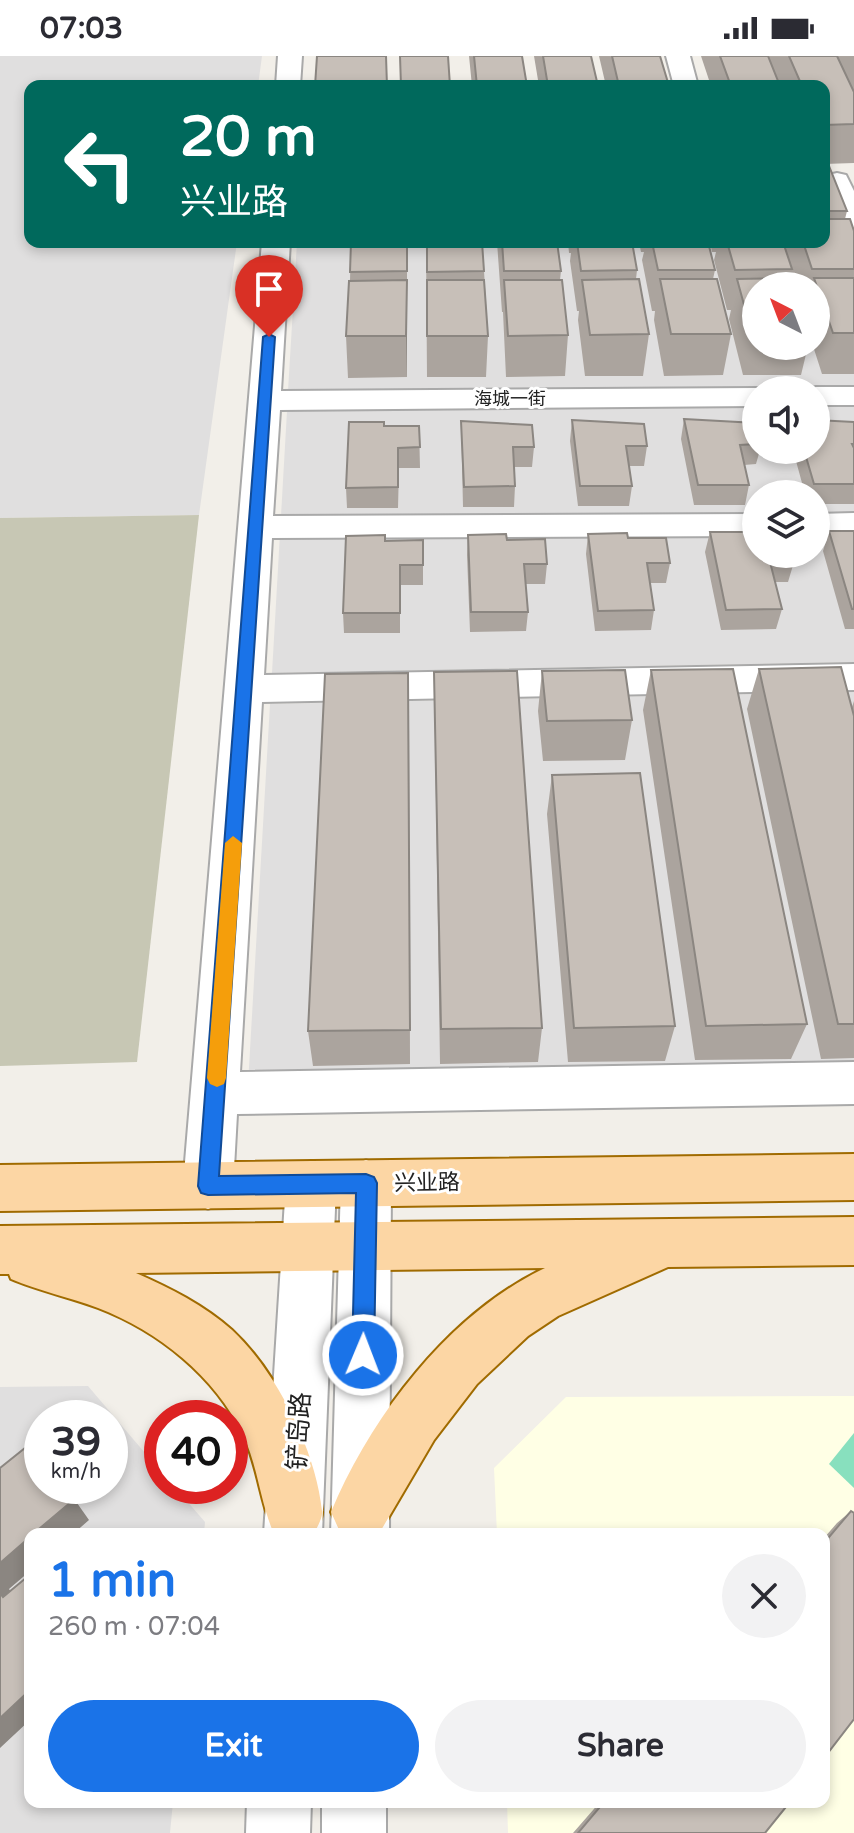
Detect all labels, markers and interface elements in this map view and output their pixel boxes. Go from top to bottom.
text: 07:03 [40,10,123,47]
text: 20 m [180,104,316,171]
icon: left [48,112,152,216]
text: 兴业路 [180,181,288,224]
pin [235,255,303,337]
icon: arrive [247,267,291,311]
north arrow [742,272,830,360]
map controls [742,272,830,568]
button: sound [742,376,830,464]
street label: 海城一街 [474,388,546,410]
button: layers [742,480,830,568]
street label: 兴业路 [394,1169,460,1197]
position arrow [321,1313,405,1397]
street label: 铲岛路 [281,1391,317,1471]
speed limit sign: 40 [144,1400,248,1504]
text: 39 [51,1418,101,1466]
text: km/h [51,1460,101,1484]
text: 1 min [48,1552,176,1610]
button: close [722,1554,806,1638]
text: 260 m · 07:04 [48,1611,220,1642]
button: Exit [48,1700,419,1792]
button: Share [435,1700,806,1792]

